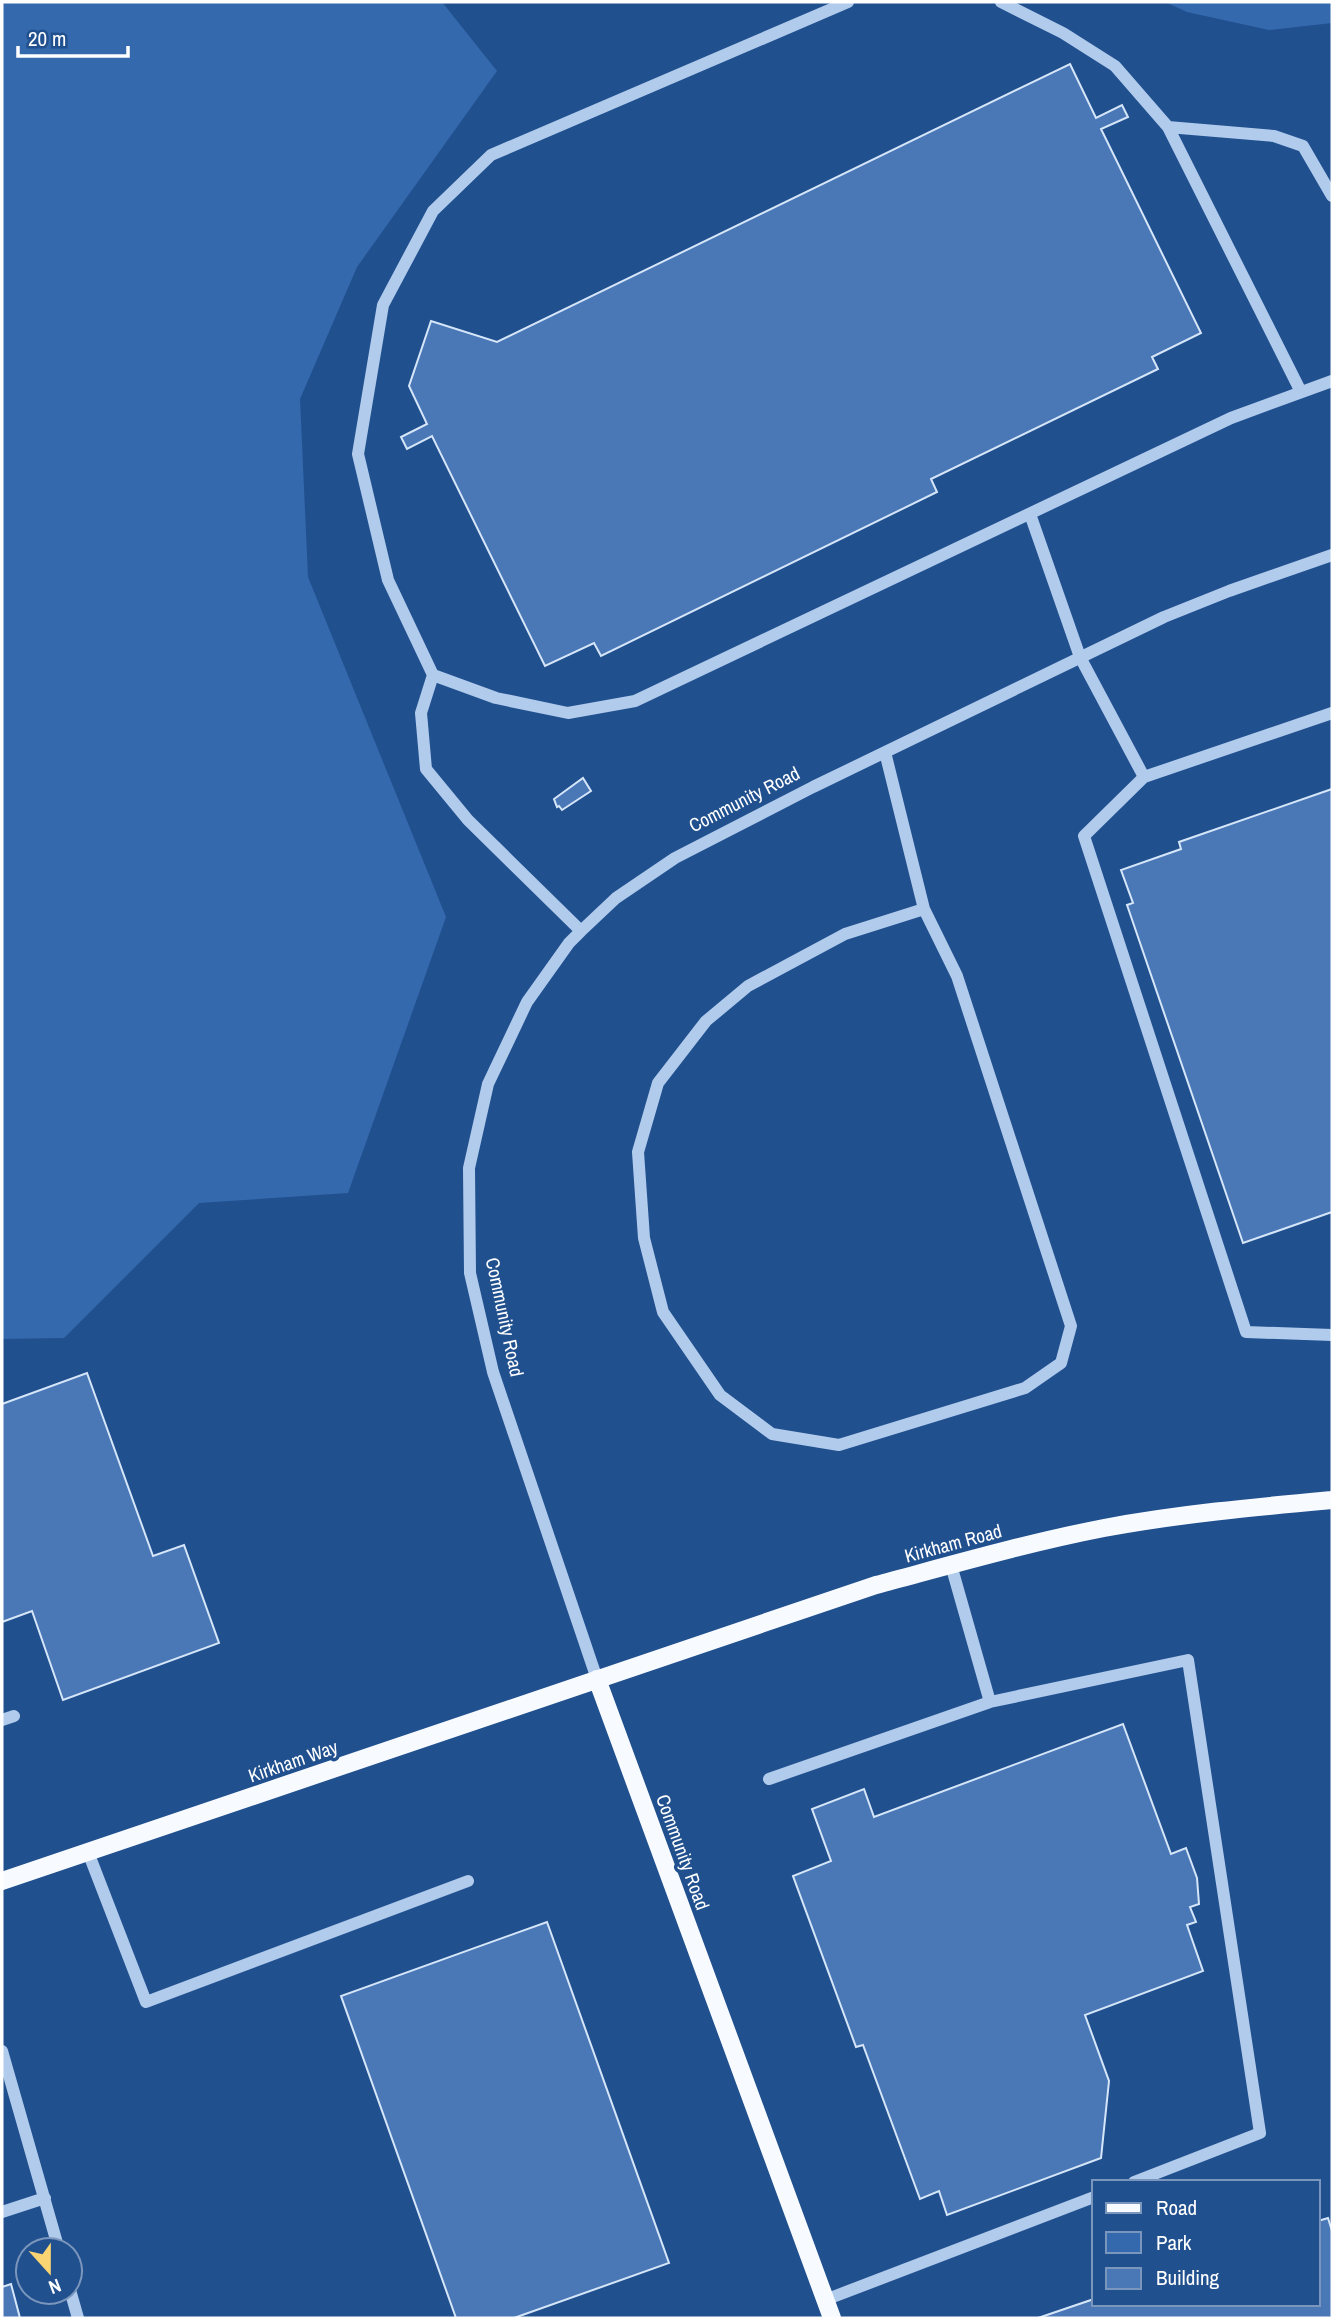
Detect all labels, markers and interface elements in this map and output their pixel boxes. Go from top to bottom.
scale bar [18,14,128,58]
text: 20 m [28,24,66,53]
street label: Community Road [684,760,804,838]
street label: Community Road [480,1255,530,1379]
street label: Kirkham Road [902,1518,1004,1568]
street label: Kirkham Way [245,1734,341,1788]
street label: Community Road [650,1791,716,1913]
legend [1092,2180,1320,2306]
text: Road [1156,2193,1197,2222]
text: Park [1156,2228,1192,2257]
north arrow [14,2236,84,2306]
text: Building [1156,2263,1220,2292]
text: N [45,2273,65,2301]

